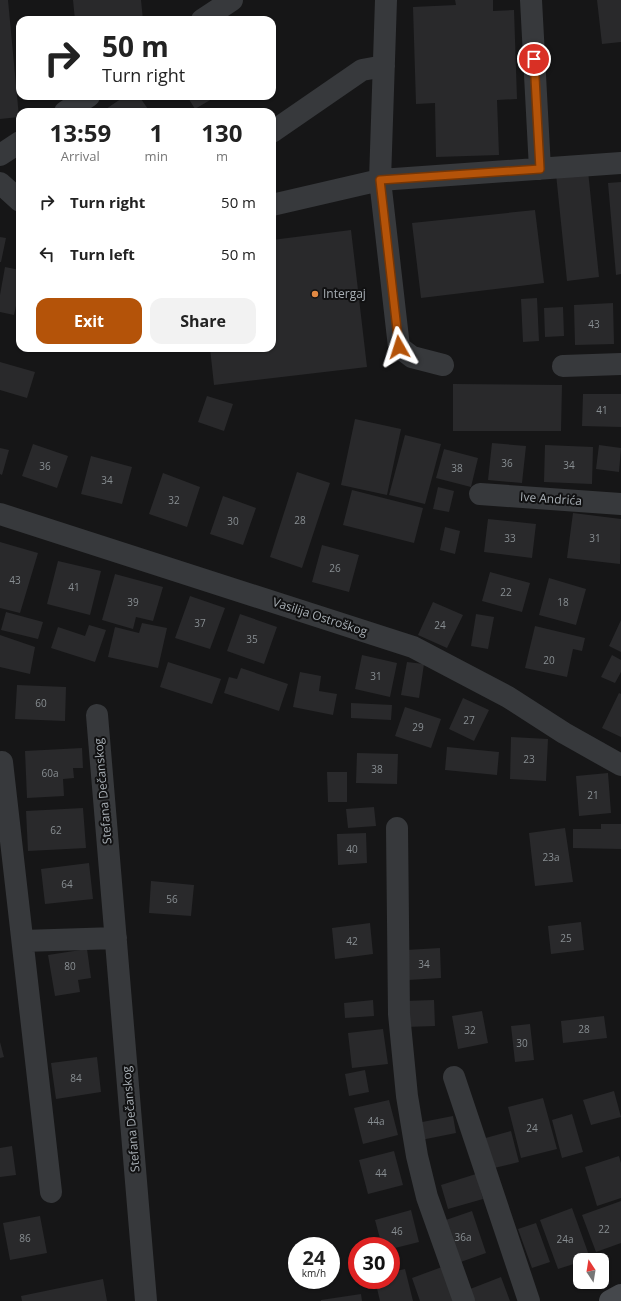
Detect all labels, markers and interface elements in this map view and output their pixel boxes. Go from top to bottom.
text: 50 m [102,27,169,65]
icon: right [36,32,88,84]
pin [517,42,551,76]
icon: arrive [523,48,545,70]
text: Turn right [102,63,185,87]
text: 13:59 [49,116,111,149]
text: 1 [149,116,163,149]
text: 130 [201,116,243,149]
text: Arrival [61,147,100,165]
text: min [145,147,168,165]
text: m [216,147,228,165]
icon: right [36,191,58,213]
text: Turn right [70,192,145,212]
text: 50 m [221,192,256,212]
icon: left [36,243,58,265]
text: Turn left [70,244,135,264]
text: 50 m [221,244,256,264]
place label: Intergaj [323,285,366,302]
marker: Intergaj [310,289,320,299]
button: Exit [36,298,142,344]
button: Share [150,298,256,344]
house number: 43 [588,317,600,331]
position arrow [378,326,420,368]
house number: 41 [596,403,608,417]
house number: 36 [501,456,513,470]
house number: 34 [563,458,575,472]
house number: 36 [39,459,51,473]
house number: 38 [451,461,463,475]
house number: 34 [101,473,113,487]
street label: Ive Andrića [520,488,582,509]
house number: 32 [168,493,180,507]
house number: 28 [294,513,306,527]
house number: 30 [227,514,239,528]
house number: 33 [504,531,516,545]
house number: 31 [589,531,601,545]
house number: 26 [329,561,341,575]
house number: 43 [9,573,21,587]
house number: 41 [68,580,80,594]
house number: 22 [500,585,512,599]
street label: Vasilija Ostroškog [271,593,370,640]
house number: 39 [127,595,139,609]
house number: 18 [557,595,569,609]
house number: 37 [194,616,206,630]
house number: 24 [434,618,446,632]
house number: 35 [246,632,258,646]
house number: 20 [543,653,555,667]
house number: 31 [370,669,382,683]
house number: 60 [35,696,47,710]
house number: 27 [463,713,475,727]
house number: 29 [412,720,424,734]
street label: Stefana Dečanskog [89,737,116,845]
house number: 23 [523,752,535,766]
house number: 38 [371,762,383,776]
house number: 60a [42,766,59,780]
house number: 21 [587,788,599,802]
house number: 62 [50,823,62,837]
house number: 40 [346,842,358,856]
house number: 23a [543,850,560,864]
house number: 64 [61,877,73,891]
house number: 56 [166,892,178,906]
house number: 25 [560,931,572,945]
house number: 42 [346,934,358,948]
house number: 34 [418,957,430,971]
house number: 80 [64,959,76,973]
house number: 28 [578,1022,590,1036]
house number: 32 [464,1023,476,1037]
house number: 30 [516,1036,528,1050]
street label: Stefana Dečanskog [117,1065,144,1173]
house number: 84 [70,1071,82,1085]
house number: 44a [368,1114,385,1128]
house number: 24 [526,1121,538,1135]
house number: 44 [375,1166,387,1180]
house number: 22 [598,1222,610,1236]
house number: 46 [391,1224,403,1238]
house number: 36a [455,1230,472,1244]
house number: 86 [19,1231,31,1245]
house number: 24a [557,1232,574,1246]
speed limit sign: 30 [348,1237,400,1289]
text: 24 [303,1244,325,1271]
north arrow [573,1253,609,1289]
map controls [573,1253,609,1289]
text: km/h [302,1266,326,1280]

